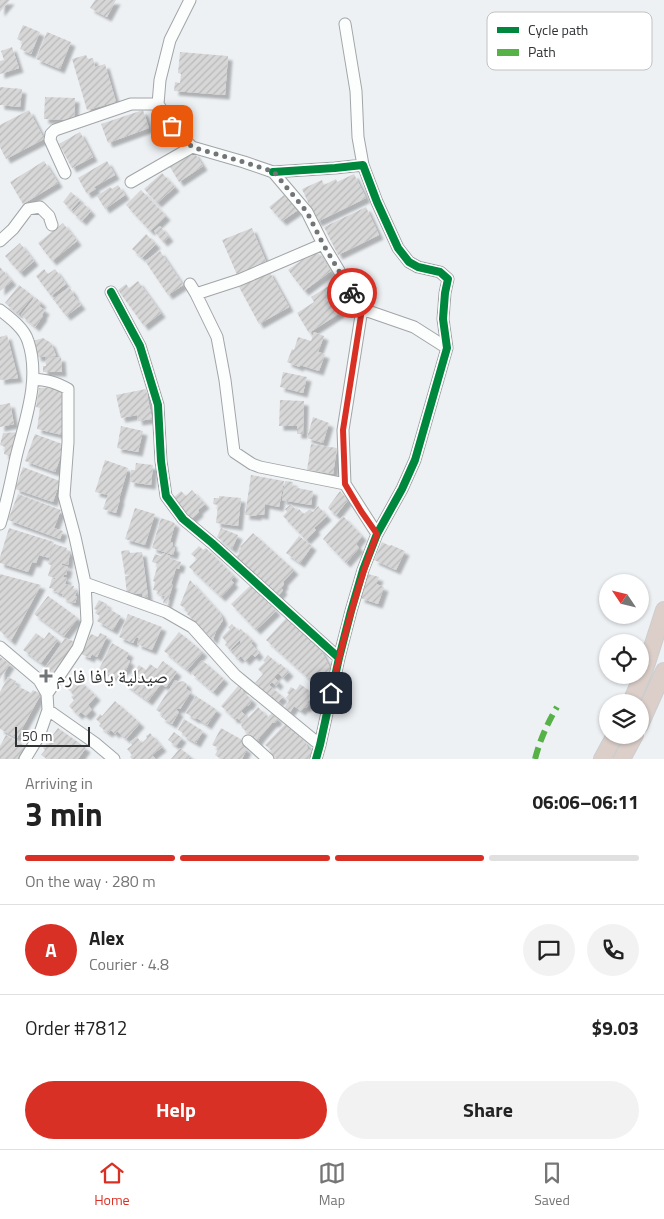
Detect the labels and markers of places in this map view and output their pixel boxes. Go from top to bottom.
pin [151,105,193,147]
place label: صيدلية يافا فارم [56,661,168,690]
marker: صيدلية يافا فارم [40,670,52,682]
pin [310,672,352,714]

